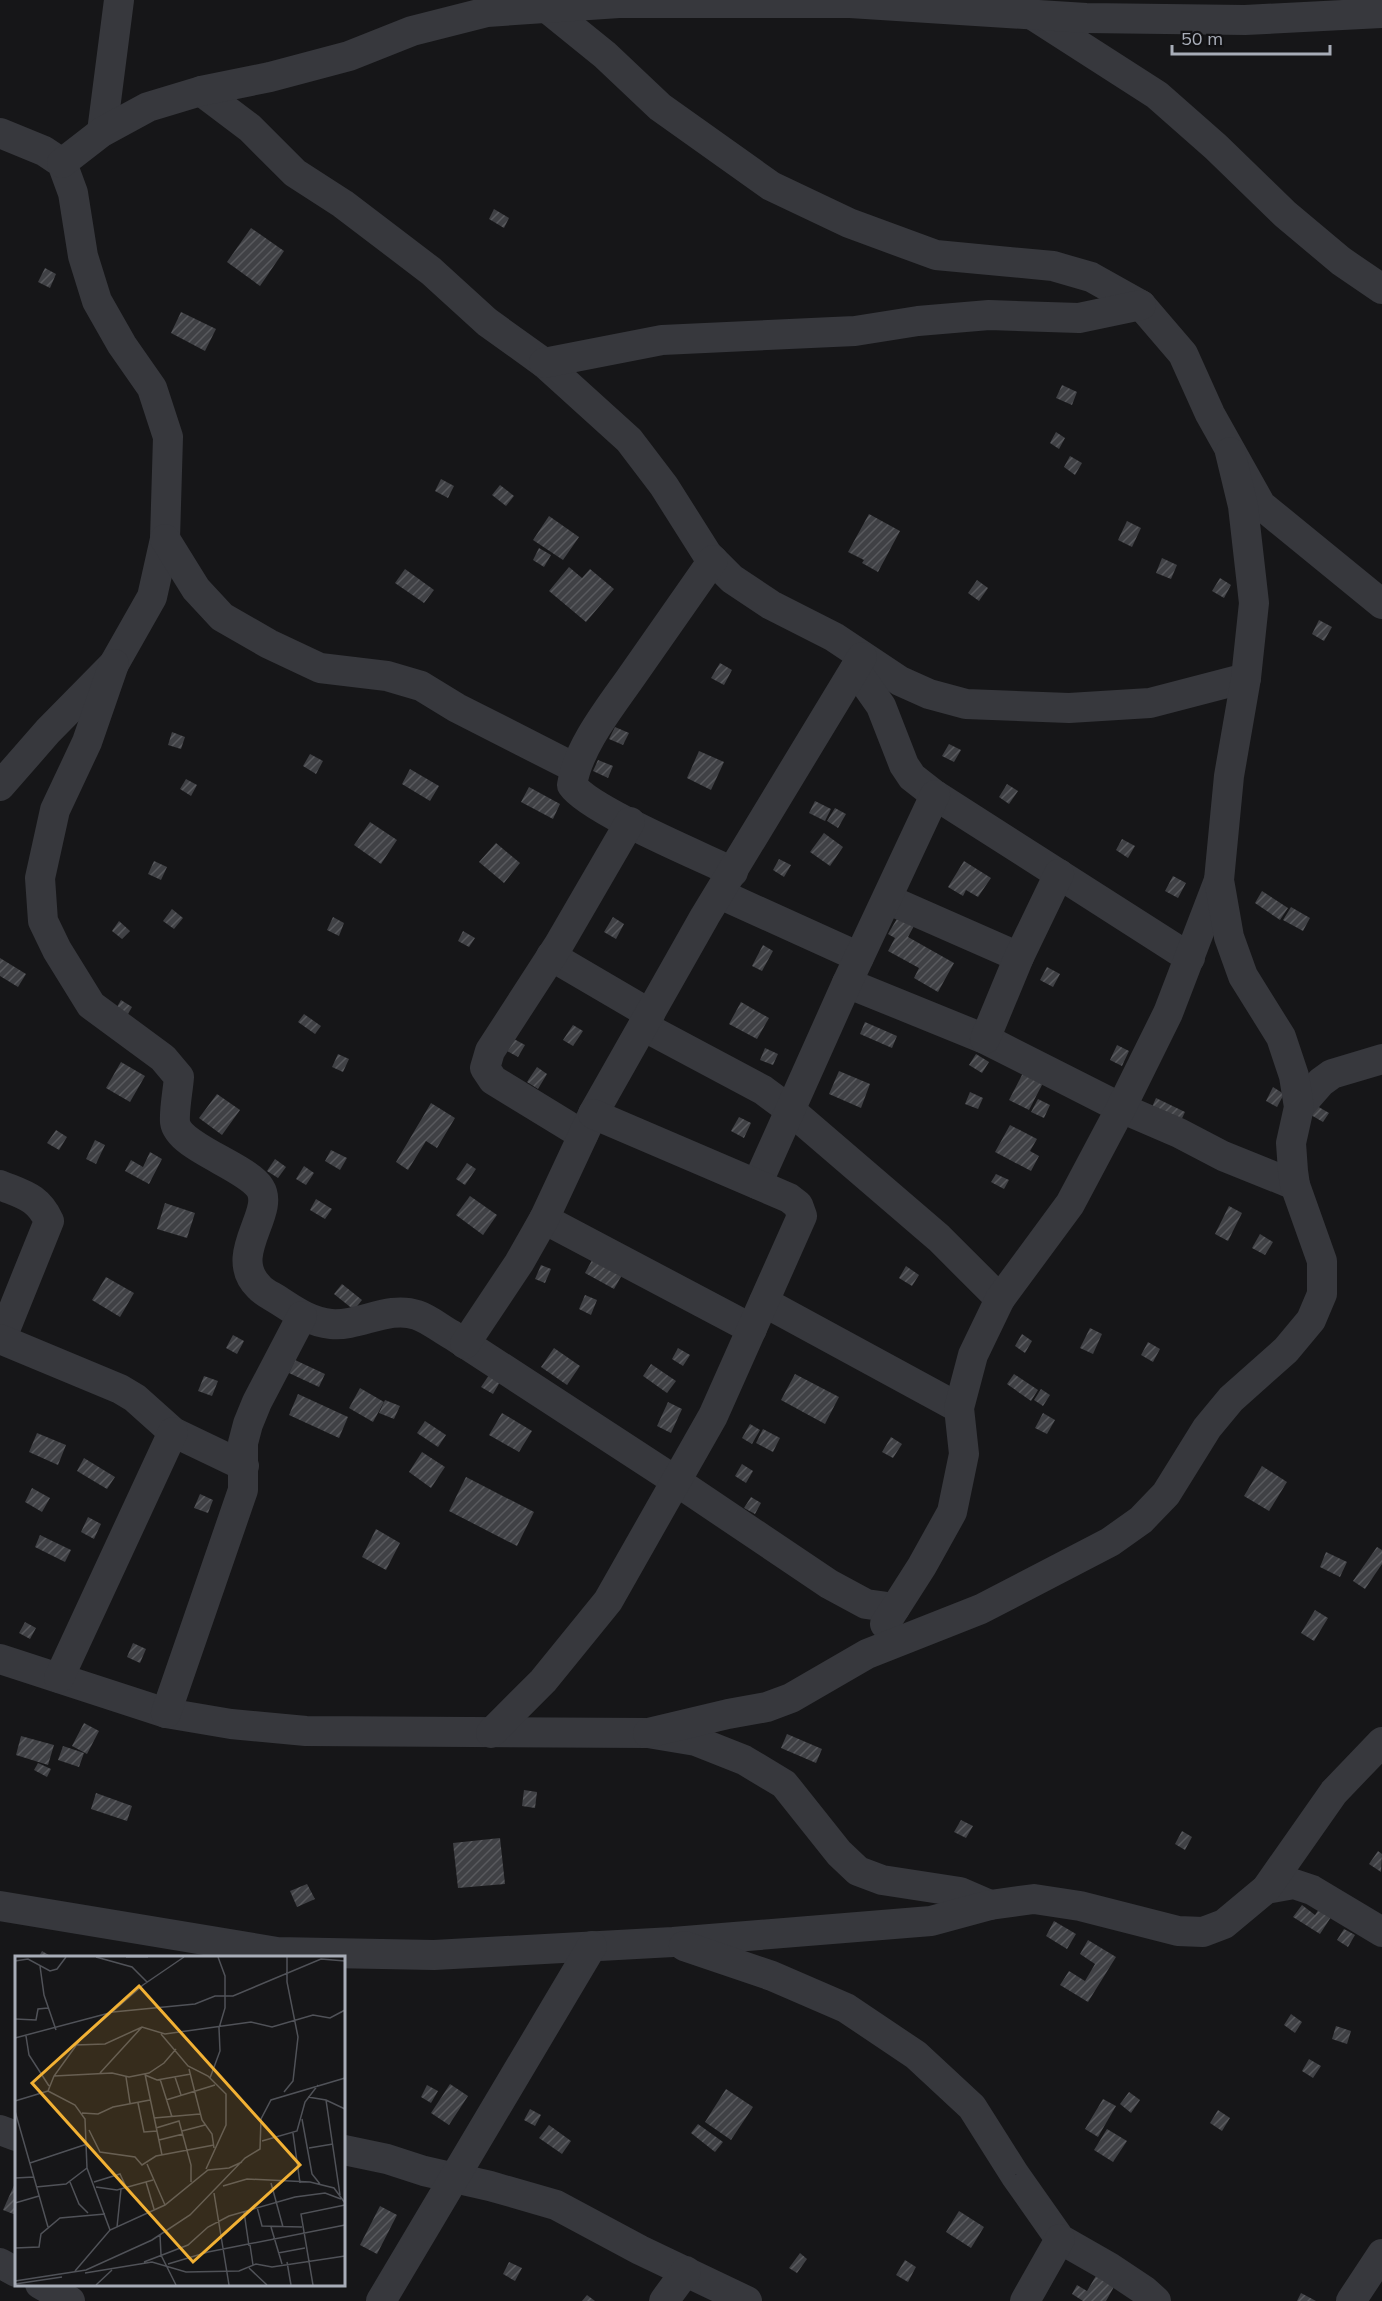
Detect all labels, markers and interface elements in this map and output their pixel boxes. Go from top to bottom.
scale bar [1172,18,1330,56]
text: 50 m [1181,27,1223,50]
inset map [15,1956,345,2286]

